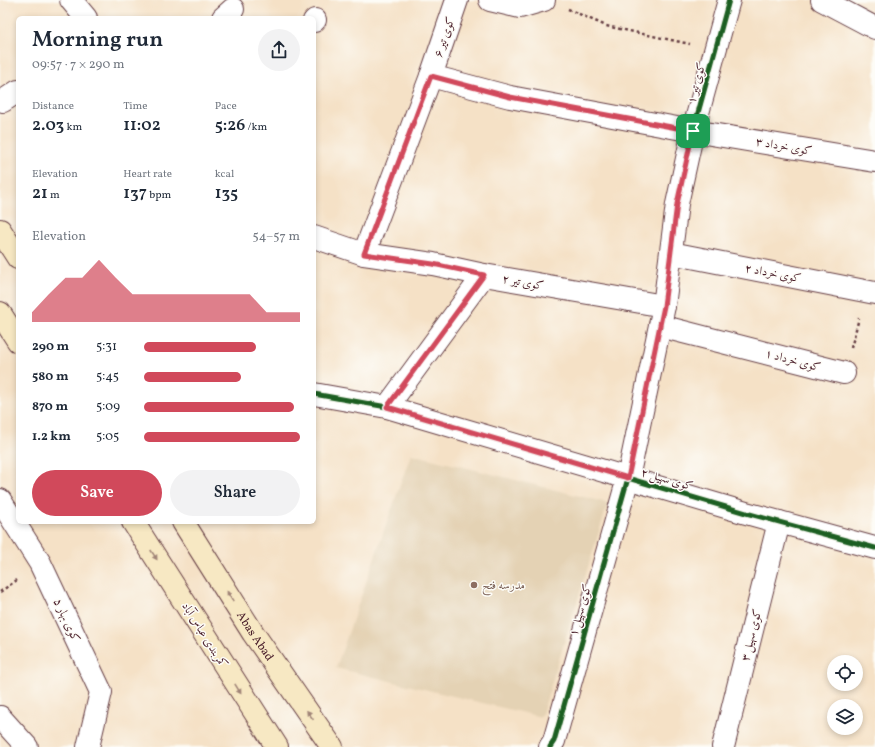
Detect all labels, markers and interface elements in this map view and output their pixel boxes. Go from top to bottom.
street label: کوی تیر ۶ [431,15,459,60]
text: Morning run [32,25,163,56]
button: share [258,29,300,71]
text: 09:57 · 7 × 290 m [32,56,125,74]
street label: کوی تیر ۱ [684,61,710,106]
text: Distance [32,99,74,114]
text: Time [123,99,147,114]
text: Pace [215,99,237,114]
text: 2.03 [32,114,64,137]
text: 11:02 [123,114,161,137]
text: 5:26 [215,114,245,137]
pin [676,114,710,148]
text: km [64,120,82,135]
text: /km [245,120,267,135]
icon: arrive [682,120,704,142]
street label: کوی خرداد ۳ [754,134,813,160]
text: Elevation [32,167,78,182]
text: Heart rate [123,167,172,182]
text: kcal [215,167,234,182]
text: 21 [32,182,48,205]
text: 137 [123,182,147,205]
text: 135 [215,182,238,205]
text: m [48,188,60,203]
text: bpm [147,188,171,203]
text: Elevation [32,228,86,246]
text: 54–57 m [252,228,300,246]
street label: کوی خرداد ۲ [743,261,802,287]
street label: کوی تیر ۲ [501,271,545,295]
text: 290 m [32,338,69,356]
text: 5:31 [96,338,117,356]
street label: کوی خرداد ۱ [763,346,822,376]
text: 580 m [32,368,69,386]
text: 5:45 [96,368,119,386]
text: 870 m [32,398,68,416]
text: 5:09 [96,398,120,416]
text: 1.2 km [32,428,71,446]
text: 5:05 [96,428,119,446]
street label: کوی سهیل ۲ [639,465,695,495]
button: Save [32,470,162,516]
button: Share [170,470,300,516]
one-way arrow [151,549,158,561]
place label: مدرسه فتح [482,578,525,596]
marker: مدرسه فتح [469,580,479,590]
street label: کوی سهیل ۱ [566,582,596,638]
one-way arrow [226,590,233,602]
street label: کوی بهار ۵ [49,596,83,645]
street label: کمربندی عباس آباد [177,599,232,672]
street label: کوی سهیل ۳ [738,607,766,663]
street label: Abas Abad [232,609,277,665]
map controls [827,655,863,735]
button: locate [827,655,863,691]
one-way arrow [235,683,242,695]
button: layers [827,699,863,735]
one-way arrow [306,710,314,720]

